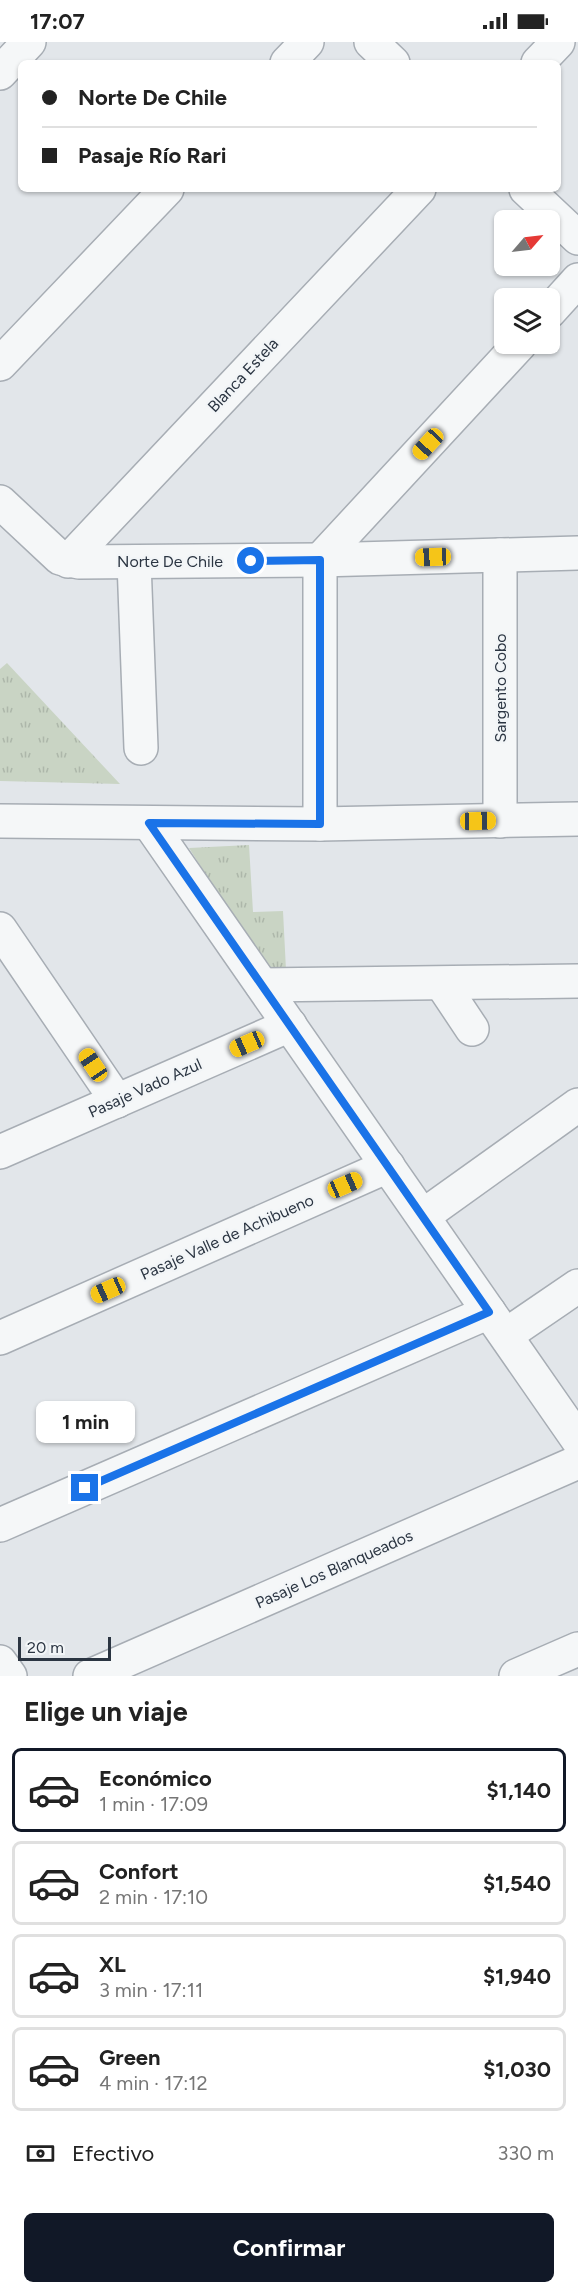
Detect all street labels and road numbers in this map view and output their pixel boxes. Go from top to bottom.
street label: Blanca Estela [204,334,282,416]
street label: Norte De Chile [117,552,223,571]
street label: Sargento Cobo [491,633,510,743]
street label: Pasaje Vado Azul [85,1054,205,1122]
street label: Pasaje Valle de Achibueno [137,1190,317,1284]
street label: Pasaje Los Blanqueados [252,1526,416,1612]

